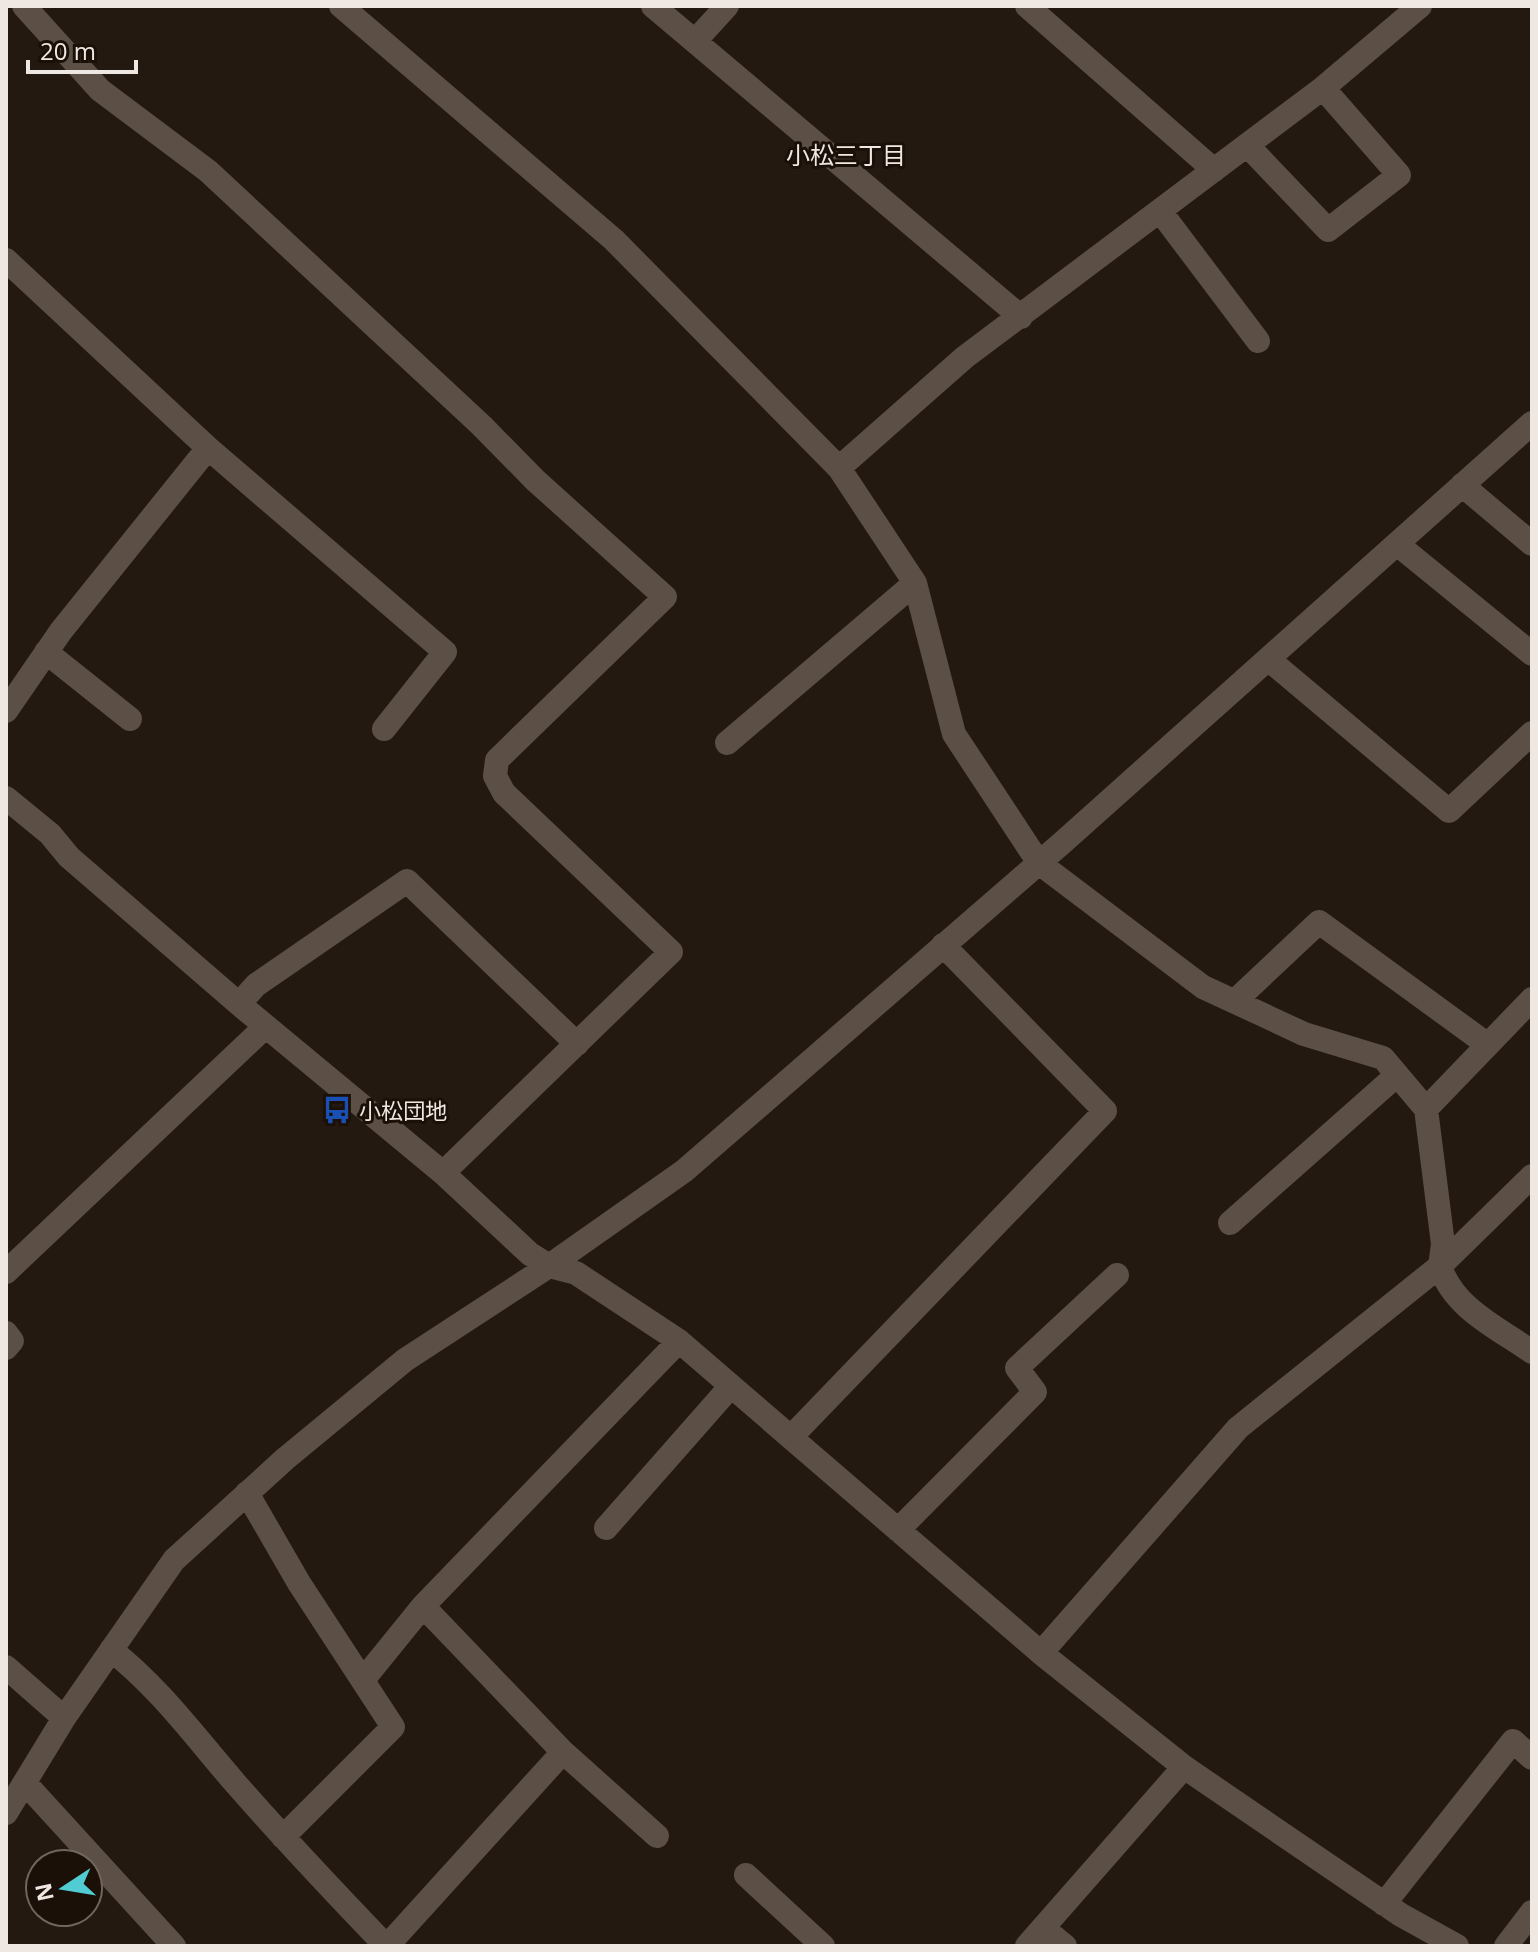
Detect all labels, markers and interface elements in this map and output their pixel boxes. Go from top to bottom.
scale bar [28,24,136,74]
text: 20 m [40,34,96,67]
district label: 小松三丁目 [786,138,906,171]
bus stop icon: 小松団地 [322,1095,352,1125]
place label: 小松団地 [359,1095,447,1125]
north arrow [24,1848,104,1928]
text: N [27,1880,60,1904]

